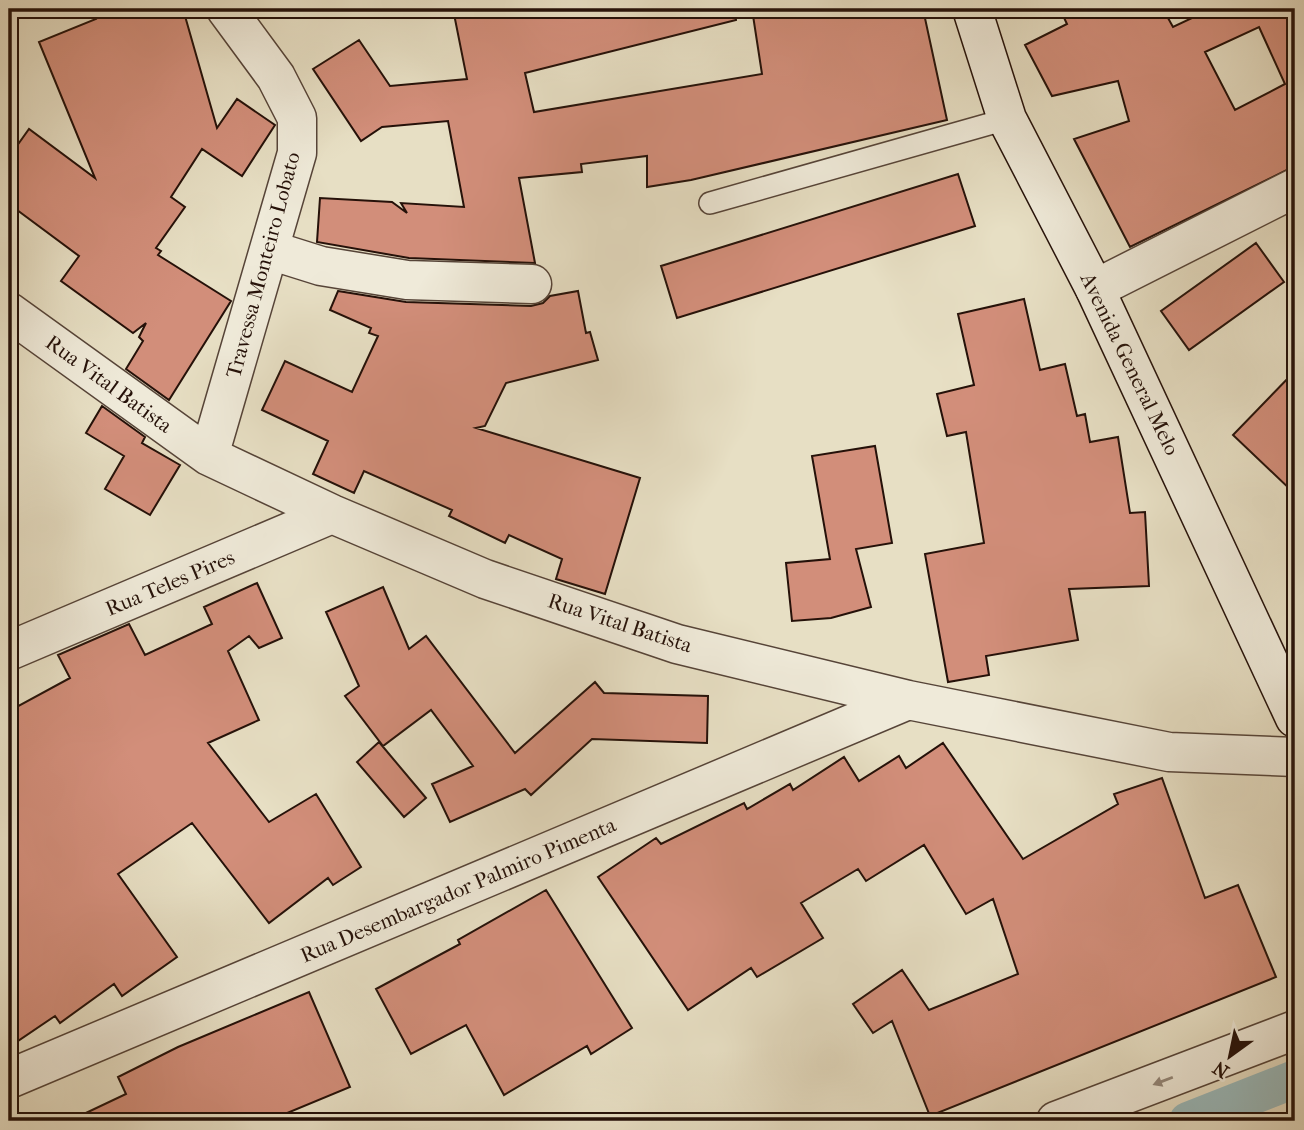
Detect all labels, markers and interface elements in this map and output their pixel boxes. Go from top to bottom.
street label: Travessa Monteiro Lobato [221,149,305,381]
street label: Avenida General Melo [1075,268,1185,459]
street label: Rua Vital Batista [41,330,177,438]
street label: Rua Teles Pires [102,545,238,621]
street label: Rua Vital Batista [545,588,695,658]
street label: Rua Desembargador Palmiro Pimenta [297,812,620,968]
north arrow [1196,1021,1266,1092]
text: N [1209,1056,1233,1083]
one-way arrow [1152,1075,1173,1086]

